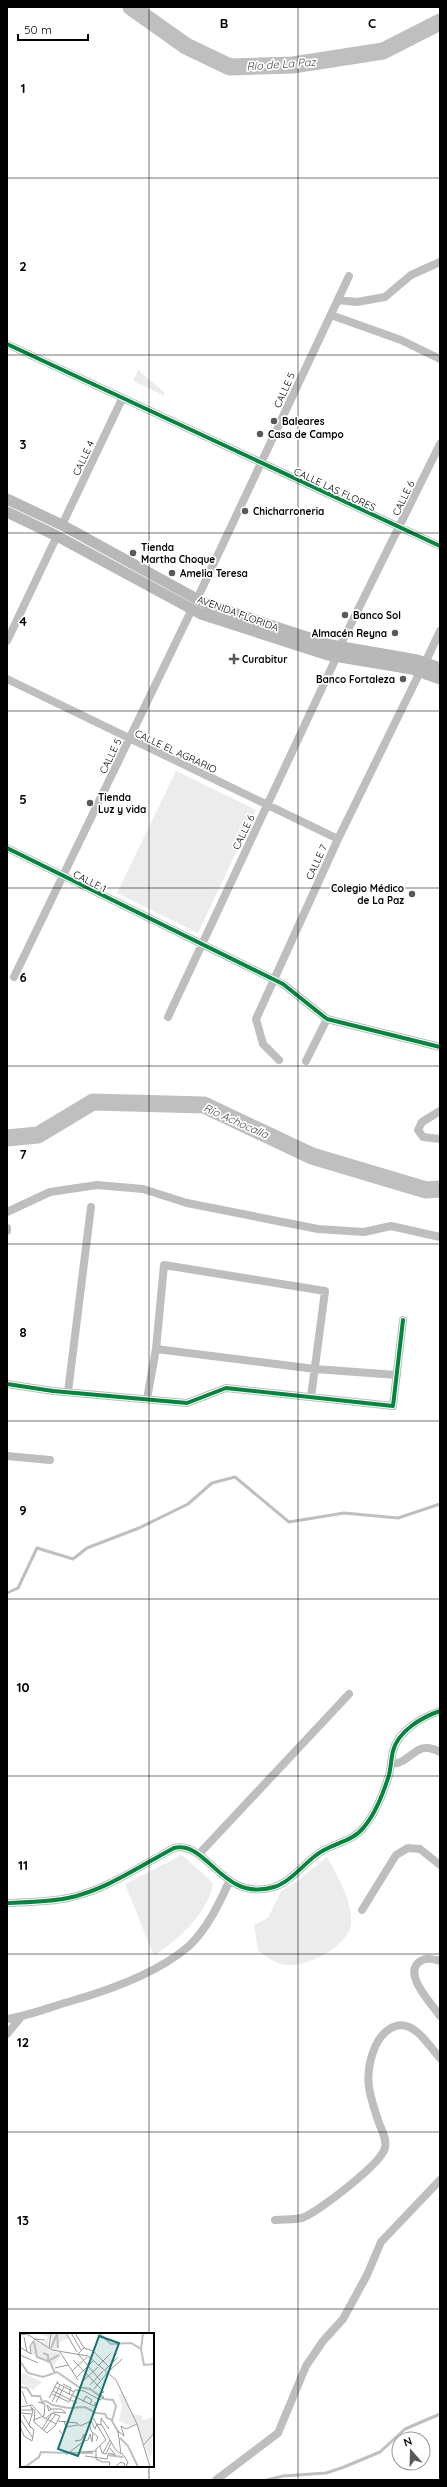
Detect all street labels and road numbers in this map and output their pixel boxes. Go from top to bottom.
street label: CALLE 5 [271,370,298,410]
street label: CALLE 4 [70,439,97,478]
street label: CALLE LAS FLORES [292,465,378,514]
street label: CALLE 6 [389,478,418,518]
street label: AVENIDA FLORIDA [196,593,281,634]
street label: CALLE EL AGRARIO [133,727,219,776]
street label: CALLE 5 [96,737,125,776]
street label: CALLE 6 [229,812,258,852]
street label: CALLE 7 [303,843,330,882]
street label: CALLE 1 [71,868,109,895]

